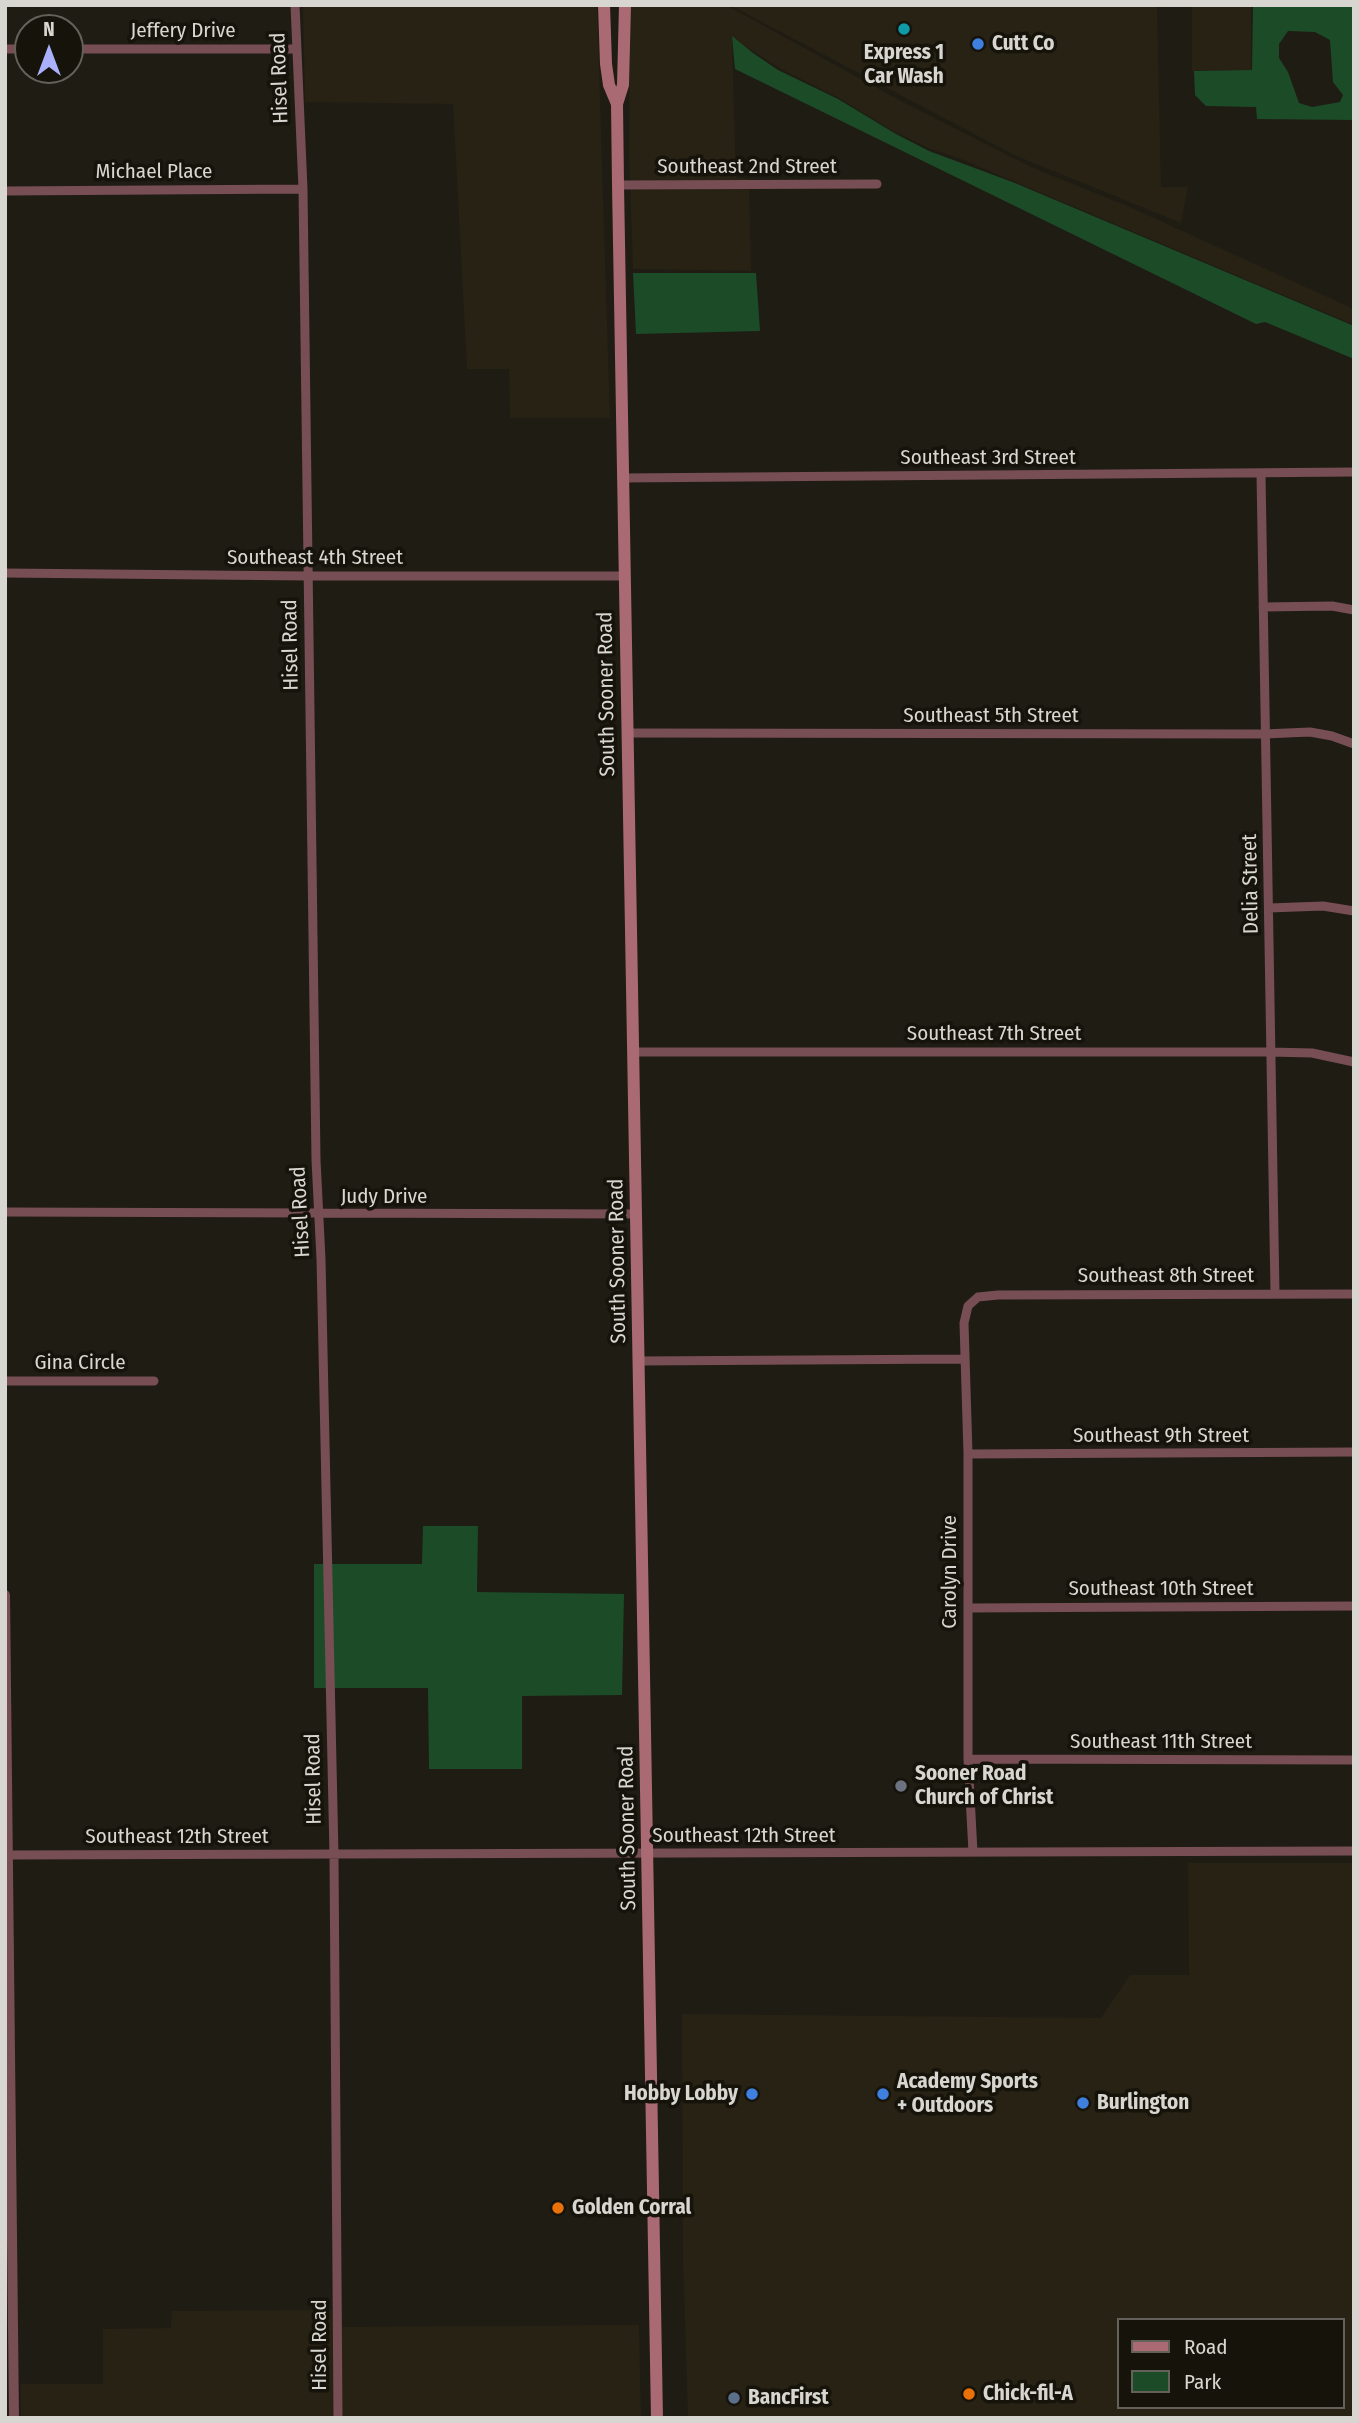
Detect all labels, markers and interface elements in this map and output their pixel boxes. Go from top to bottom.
north arrow [14,14,84,84]
text: N [43,18,55,41]
street label: Jeffery Drive [130,18,236,44]
marker: Express 1 Car Wash [896,21,912,37]
place label: Cutt Co [992,31,1055,57]
street label: Hisel Road [266,32,294,124]
marker: Cutt Co [970,36,986,52]
place label: Express 1 Car Wash [864,40,944,90]
street label: Southeast 2nd Street [657,154,837,180]
street label: Michael Place [96,159,212,185]
street label: Southeast 3rd Street [900,445,1076,471]
street label: Southeast 4th Street [227,545,403,571]
street label: Hisel Road [278,599,304,691]
street label: South Sooner Road [593,611,621,777]
street label: Southeast 5th Street [903,703,1079,729]
street label: Delia Street [1238,834,1264,934]
street label: Southeast 7th Street [907,1021,1081,1047]
street label: Hisel Road [286,1166,316,1258]
street label: South Sooner Road [604,1178,632,1344]
street label: Judy Drive [341,1184,427,1210]
street label: Southeast 8th Street [1078,1263,1254,1289]
street label: Gina Circle [34,1350,126,1376]
street label: Southeast 9th Street [1073,1423,1249,1449]
street label: Carolyn Drive [937,1515,963,1629]
street label: Southeast 10th Street [1068,1576,1254,1602]
street label: Southeast 11th Street [1070,1729,1252,1755]
street label: Hisel Road [301,1733,327,1825]
street label: South Sooner Road [614,1745,642,1911]
place label: Sooner Road Church of Christ [915,1761,1053,1811]
marker: Sooner Road Church of Christ [893,1778,909,1794]
street label: Southeast 12th Street [652,1823,836,1849]
street label: Southeast 12th Street [85,1824,269,1850]
place label: Academy Sports + Outdoors [897,2069,1038,2119]
place label: Hobby Lobby [624,2081,738,2107]
marker: Hobby Lobby [744,2086,760,2102]
marker: Academy Sports + Outdoors [875,2086,891,2102]
place label: Burlington [1097,2090,1189,2116]
marker: Burlington [1075,2095,1091,2111]
place label: Golden Corral [572,2195,691,2221]
marker: Golden Corral [550,2200,566,2216]
street label: Hisel Road [307,2299,333,2391]
legend [1118,2318,1345,2409]
text: Road [1184,2334,1228,2360]
text: Park [1184,2369,1221,2395]
place label: Chick-fil-A [983,2381,1073,2407]
place label: BancFirst [748,2385,829,2411]
marker: Chick-fil-A [961,2386,977,2402]
marker: BancFirst [726,2390,742,2406]

